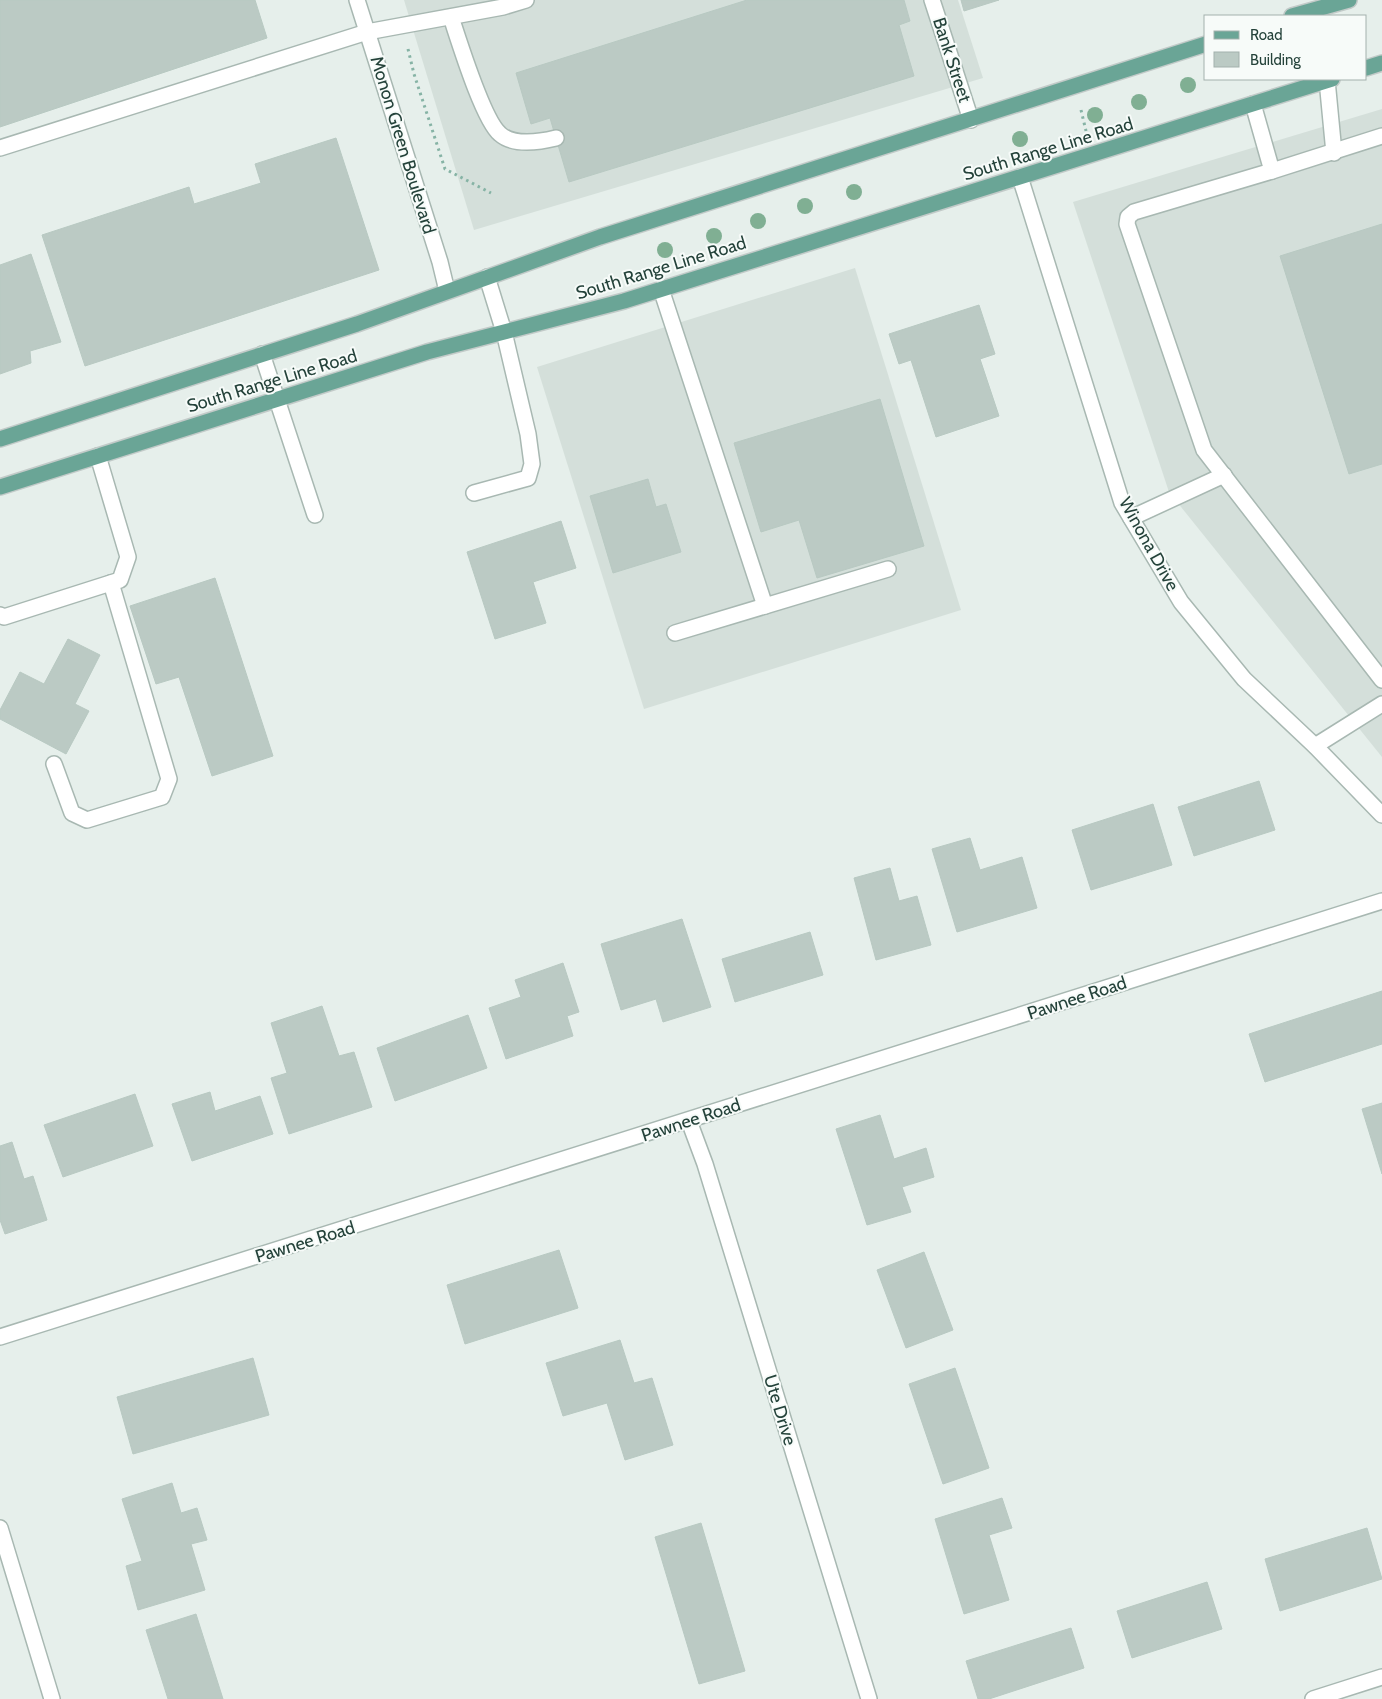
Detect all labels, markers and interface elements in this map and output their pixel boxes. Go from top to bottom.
street label: Bank Street [928,15,976,105]
legend [1204,15,1367,80]
text: Road [1250,26,1283,44]
text: Building [1250,51,1301,69]
street label: Monon Green Boulevard [365,54,441,236]
street label: South Range Line Road [960,113,1136,185]
street label: South Range Line Road [573,232,749,304]
street label: South Range Line Road [184,345,360,417]
street label: Winona Drive [1114,493,1184,595]
street label: Pawnee Road [1025,972,1129,1024]
street label: Pawnee Road [639,1094,743,1146]
street label: Pawnee Road [252,1216,358,1268]
street label: Ute Drive [759,1372,801,1448]

